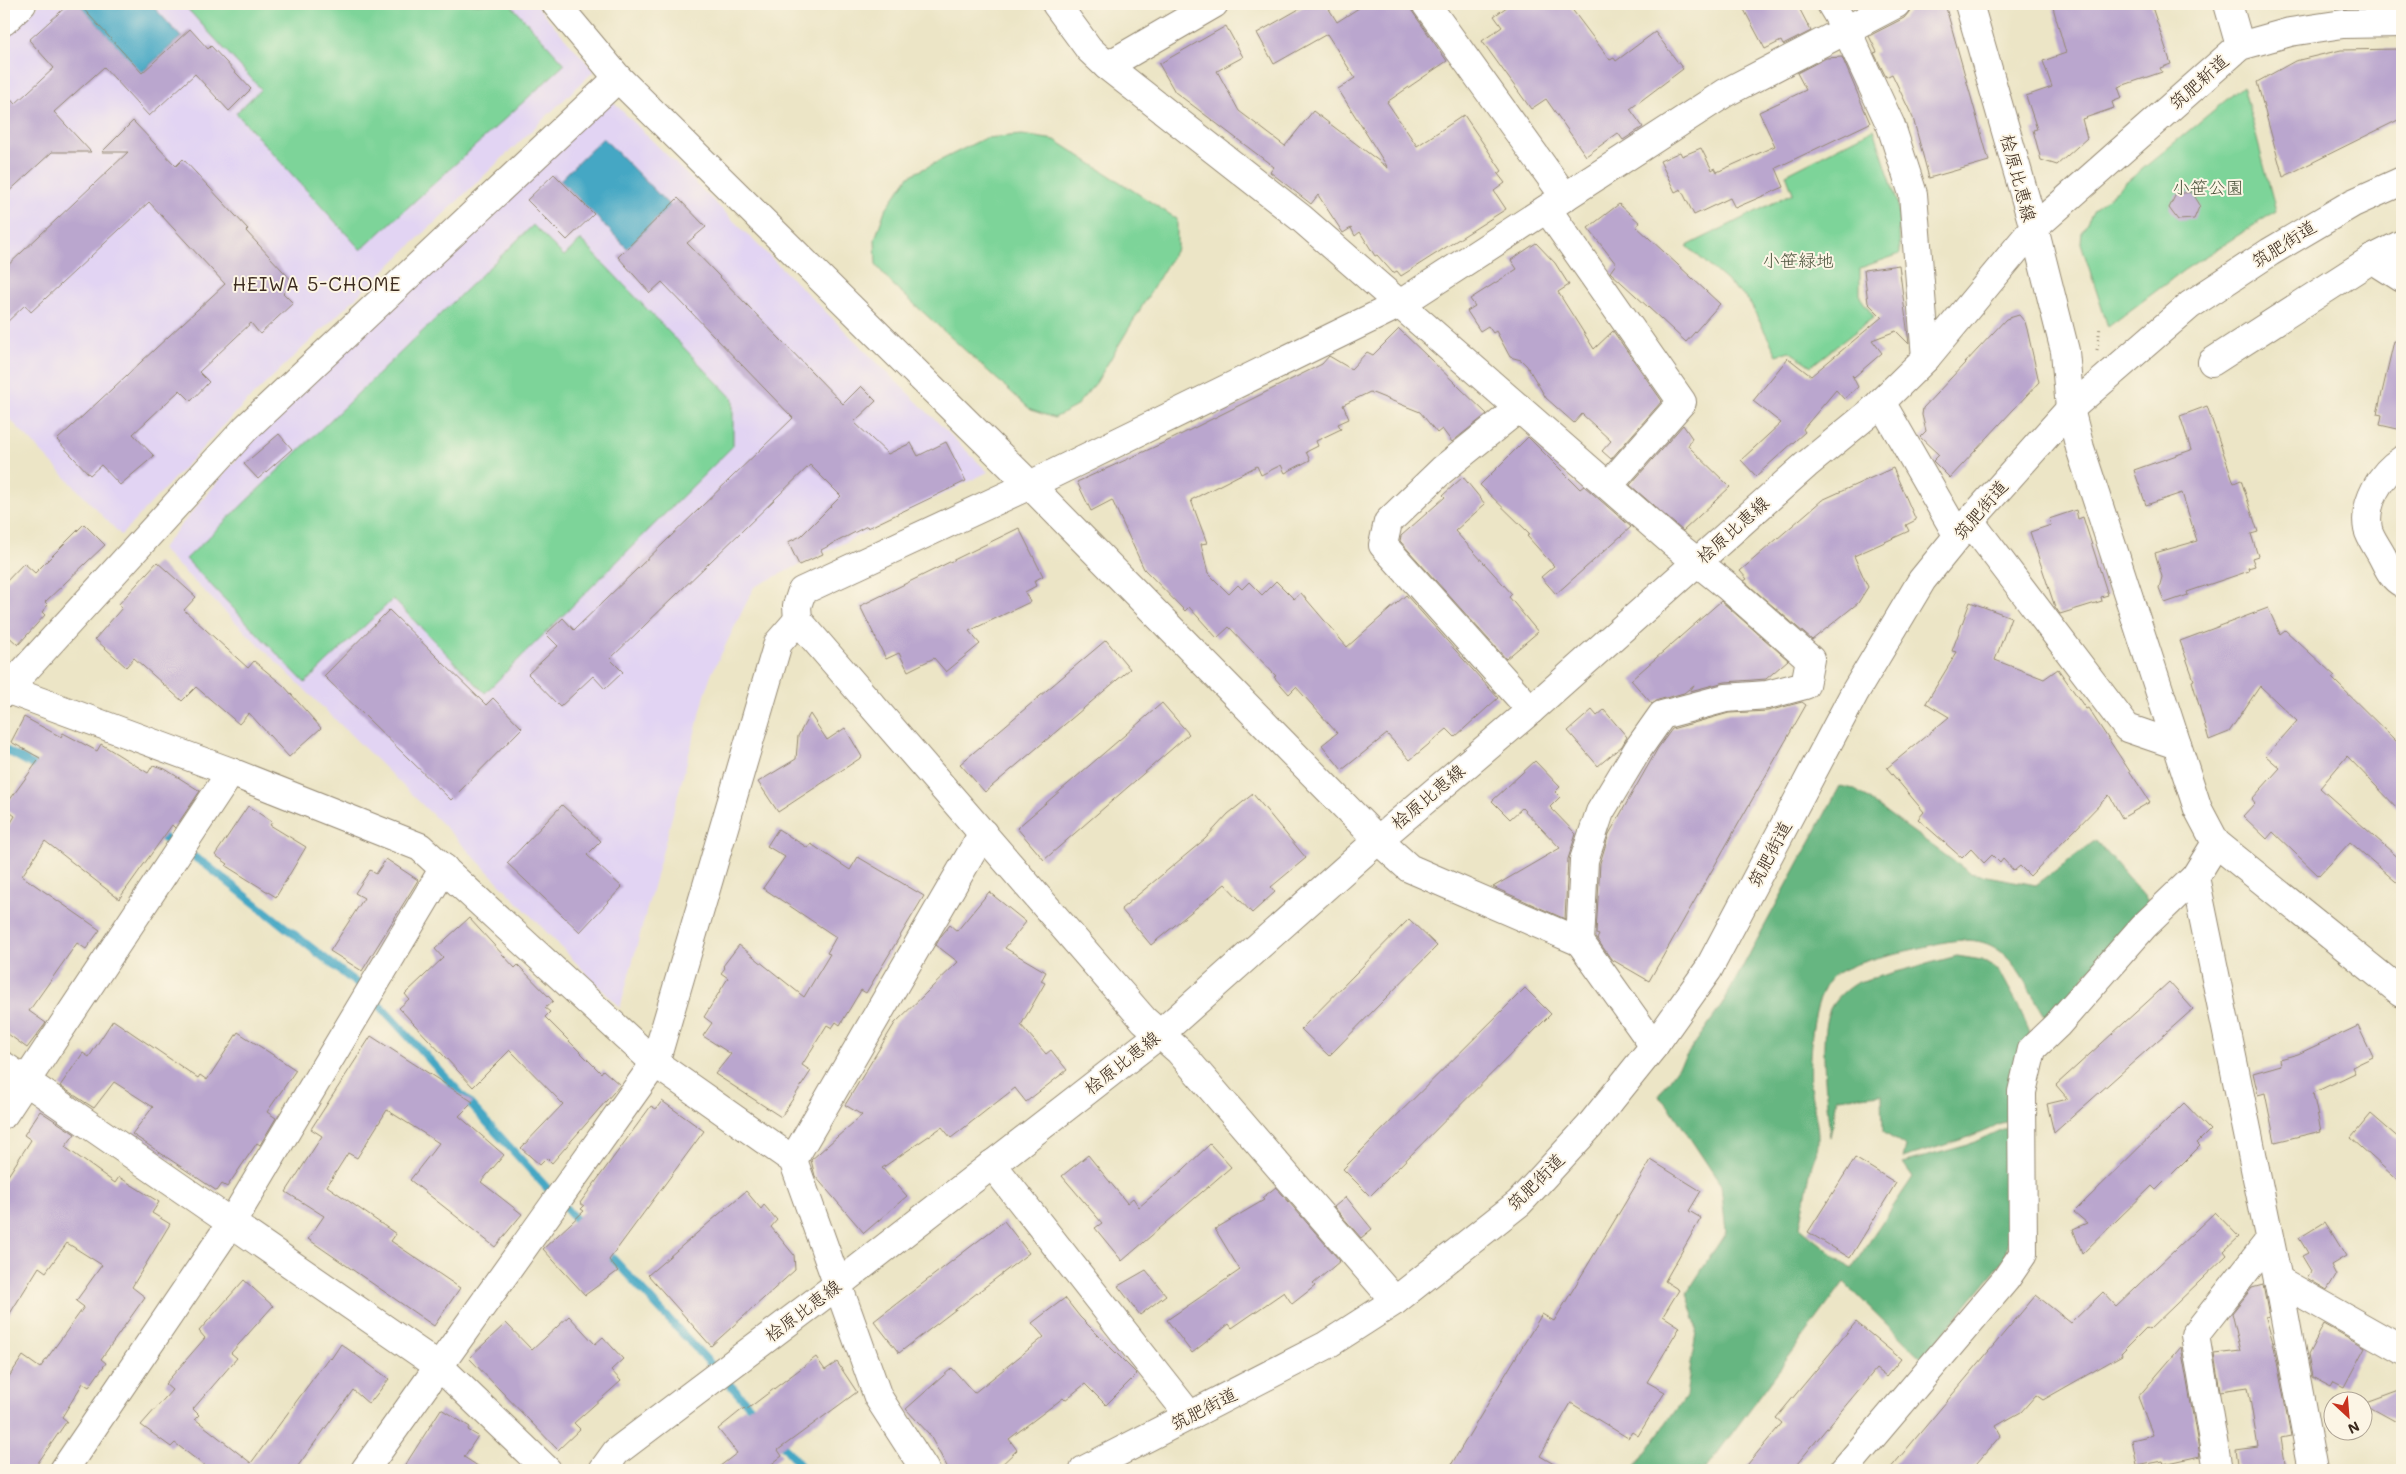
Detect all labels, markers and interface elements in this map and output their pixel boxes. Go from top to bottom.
street label: 筑肥新道 [2164,48,2233,114]
street label: 桧原比恵線 [1996,131,2042,224]
park label: 小笹公園 [2172,175,2244,199]
street label: 筑肥街道 [2247,214,2320,272]
park label: 小笹緑地 [1762,248,1834,272]
district label: HEIWA 5-CHOME [233,271,401,296]
street label: 筑肥街道 [1948,474,2013,544]
street label: 桧原比恵線 [1691,490,1774,568]
street label: 桧原比恵線 [1385,758,1470,834]
street label: 筑肥街道 [1742,816,1797,891]
street label: 桧原比恵線 [1079,1025,1164,1099]
street label: 筑肥街道 [1501,1147,1569,1215]
street label: 桧原比恵線 [759,1274,846,1347]
street label: 筑肥街道 [1166,1381,1241,1435]
north arrow [2324,1392,2374,1442]
text: N [2345,1417,2363,1439]

